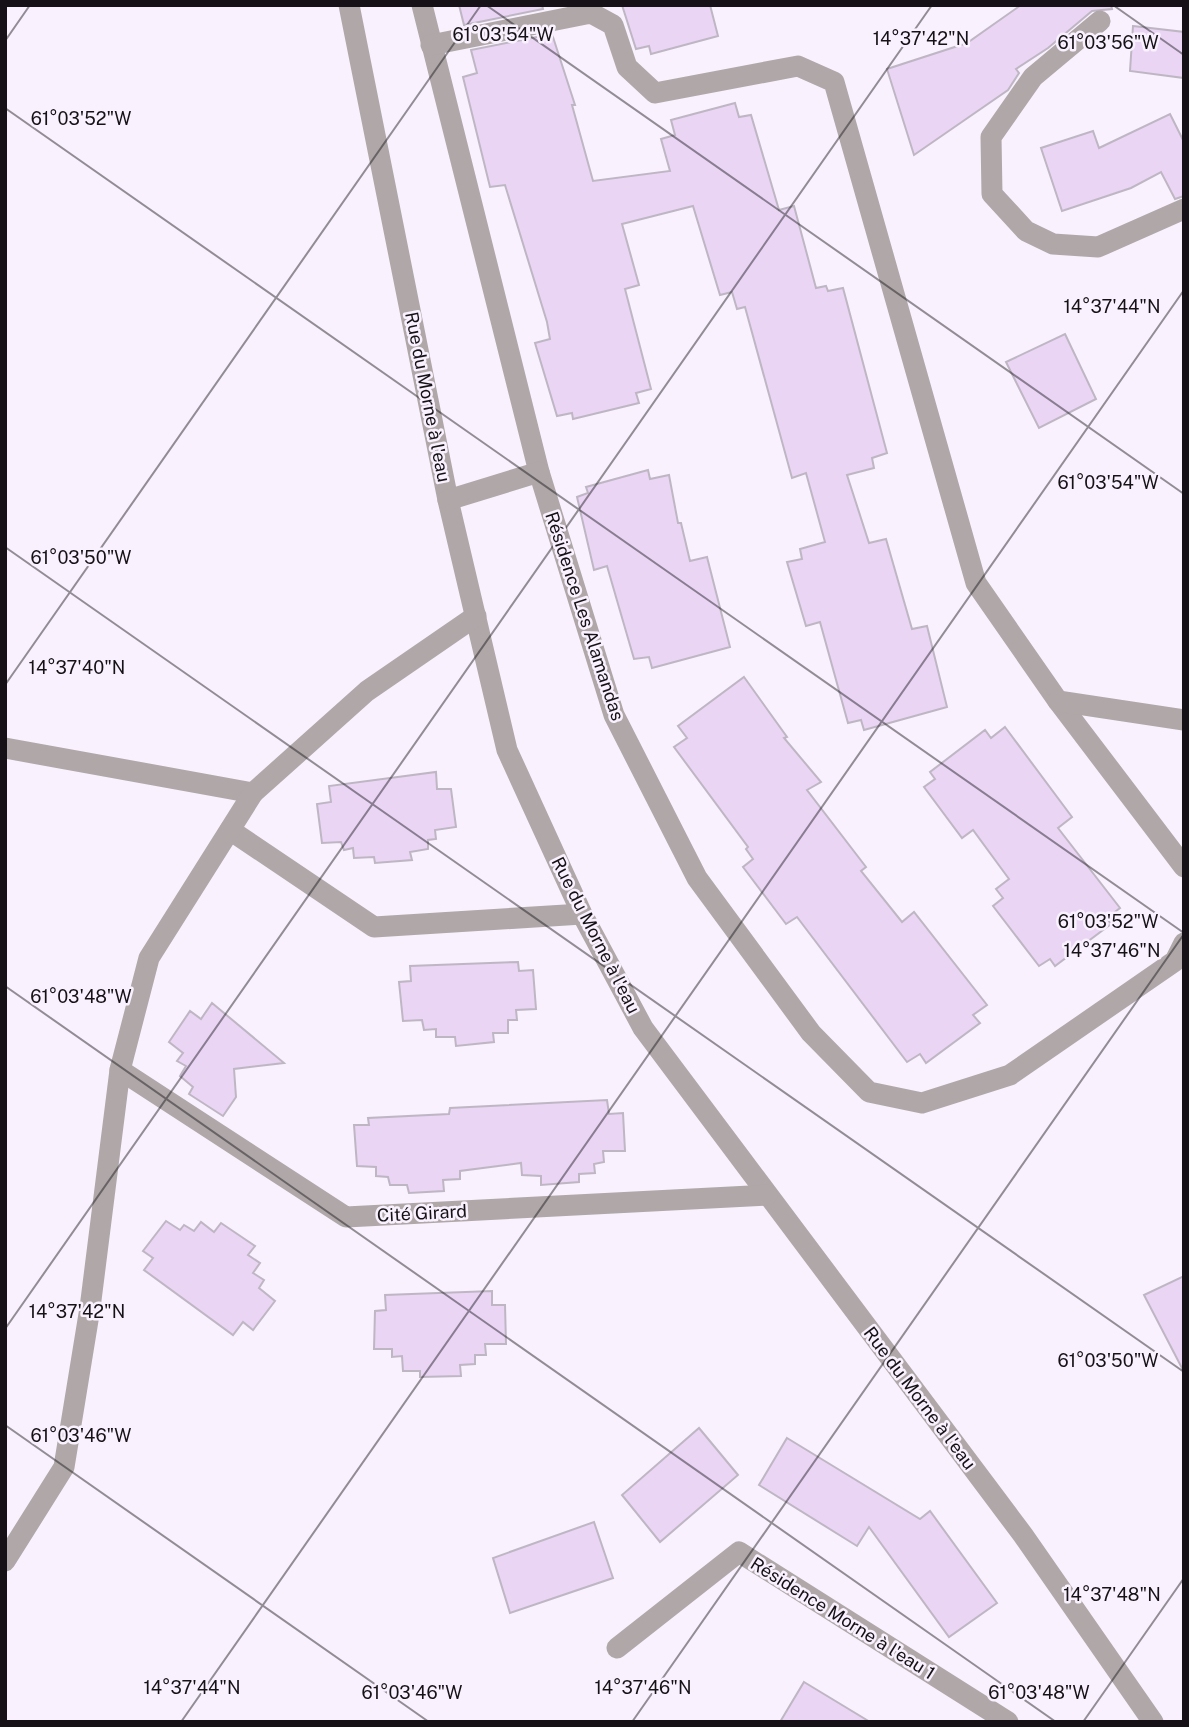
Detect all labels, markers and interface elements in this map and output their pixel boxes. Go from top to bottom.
text: 61°03'54"W [452,24,554,45]
text: 14°37'42"N [873,28,969,49]
text: 61°03'56"W [1057,32,1159,53]
text: 61°03'52"W [31,108,131,129]
text: 14°37'44"N [1063,296,1161,317]
street label: Rue du Morne à l'eau [401,310,455,484]
text: 61°03'54"W [1057,472,1159,493]
street label: Résidence Les Alamandas [541,509,629,723]
text: 61°03'50"W [31,547,131,568]
text: 14°37'40"N [29,657,125,678]
street label: Rue du Morne à l'eau [547,853,645,1017]
text: 61°03'52"W [1058,911,1158,932]
text: 14°37'46"N [1063,940,1161,961]
text: 61°03'48"W [30,986,132,1007]
street label: Cité Girard [376,1200,468,1226]
text: 14°37'42"N [29,1301,125,1322]
street label: Rue du Morne à l'eau [860,1323,980,1473]
text: 61°03'50"W [1058,1350,1158,1371]
text: 61°03'46"W [31,1425,131,1446]
street label: Résidence Morne à l'eau 1 [747,1553,939,1683]
text: 14°37'48"N [1063,1584,1161,1605]
text: 14°37'44"N [143,1677,241,1698]
text: 14°37'46"N [594,1677,692,1698]
text: 61°03'46"W [362,1682,462,1703]
text: 61°03'48"W [988,1682,1090,1703]

